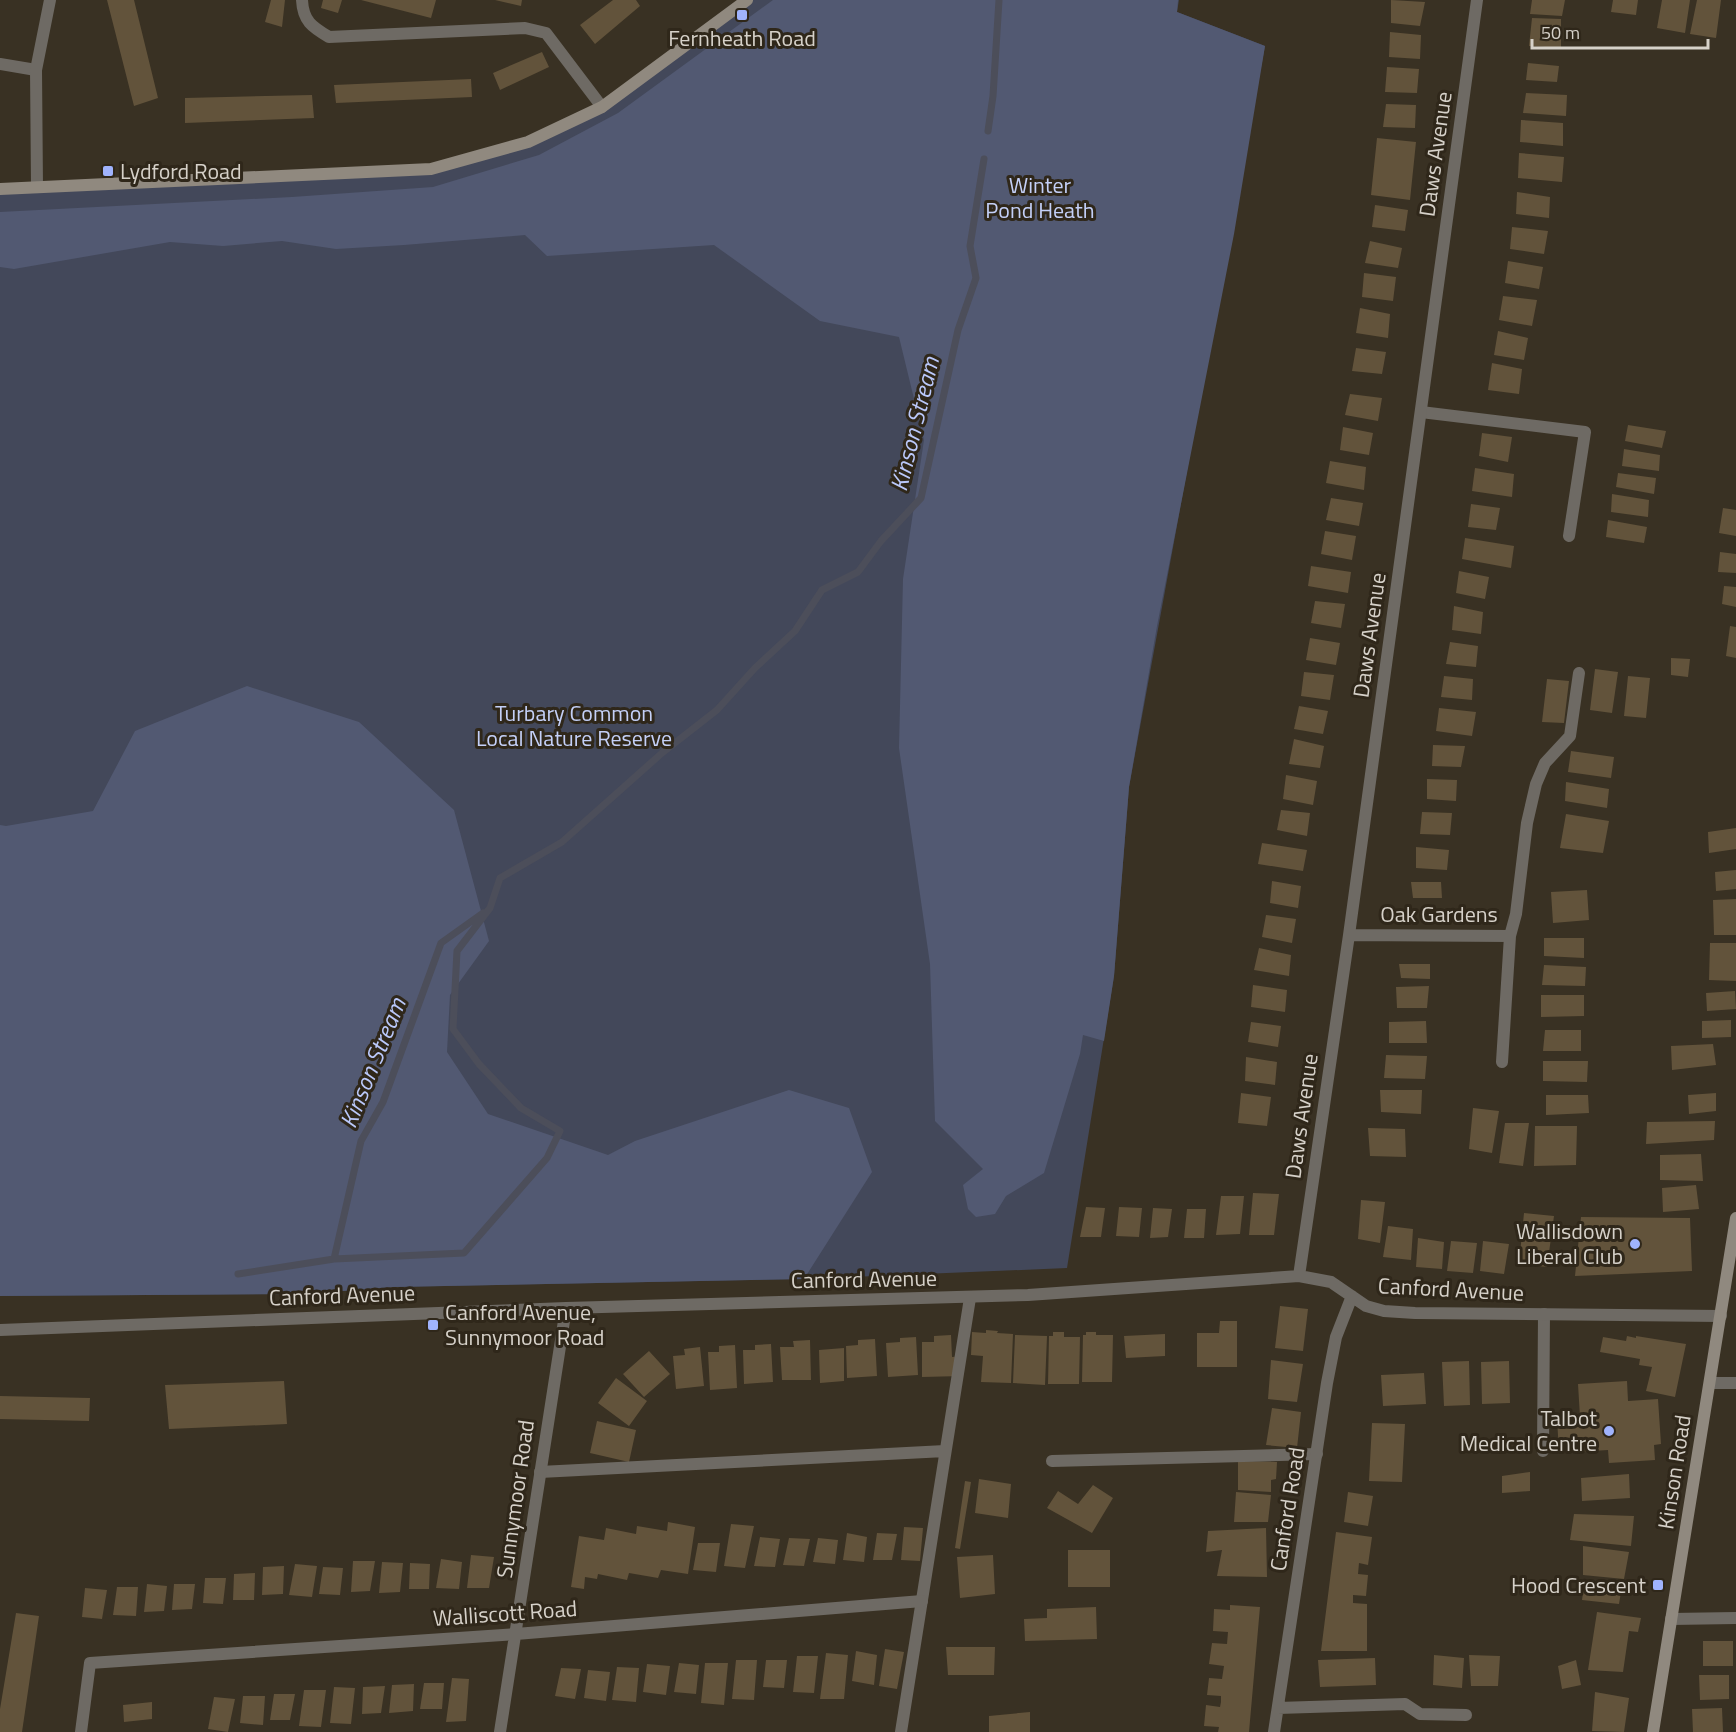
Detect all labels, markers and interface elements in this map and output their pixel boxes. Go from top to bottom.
marker: Fernheath Road [735,8,749,22]
scale bar [1532,12,1708,50]
text: 50 m [1541,19,1580,46]
place label: Fernheath Road [668,21,816,55]
street label: Daws Avenue [1409,89,1461,219]
place label: Lydford Road [120,154,242,188]
marker: Lydford Road [101,164,115,178]
park label: Winter Pond Heath [985,168,1095,227]
water label: Kinson Stream [880,351,948,495]
street label: Daws Avenue [1343,570,1395,700]
park label: Turbary Common Local Nature Reserve [476,696,672,755]
street label: Oak Gardens [1380,897,1498,931]
water label: Kinson Stream [330,991,415,1133]
street label: Daws Avenue [1275,1051,1327,1181]
place label: Wallisdown Liberal Club [1516,1214,1623,1273]
marker: Wallisdown Liberal Club [1628,1237,1642,1251]
street label: Canford Avenue [791,1261,937,1297]
street label: Canford Avenue [1377,1268,1525,1310]
street label: Canford Avenue [268,1275,416,1315]
place label: Canford Avenue, Sunnymoor Road [445,1295,604,1354]
marker: Canford Avenue, Sunnymoor Road [426,1318,440,1332]
place label: Talbot Medical Centre [1460,1401,1597,1460]
street label: Kinson Road [1648,1412,1700,1532]
street label: Sunnymoor Road [487,1418,543,1580]
marker: Talbot Medical Centre [1602,1424,1616,1438]
street label: Canford Road [1260,1445,1314,1573]
place label: Hood Crescent [1511,1568,1646,1602]
marker: Hood Crescent [1651,1578,1665,1592]
street label: Walliscott Road [432,1591,578,1635]

